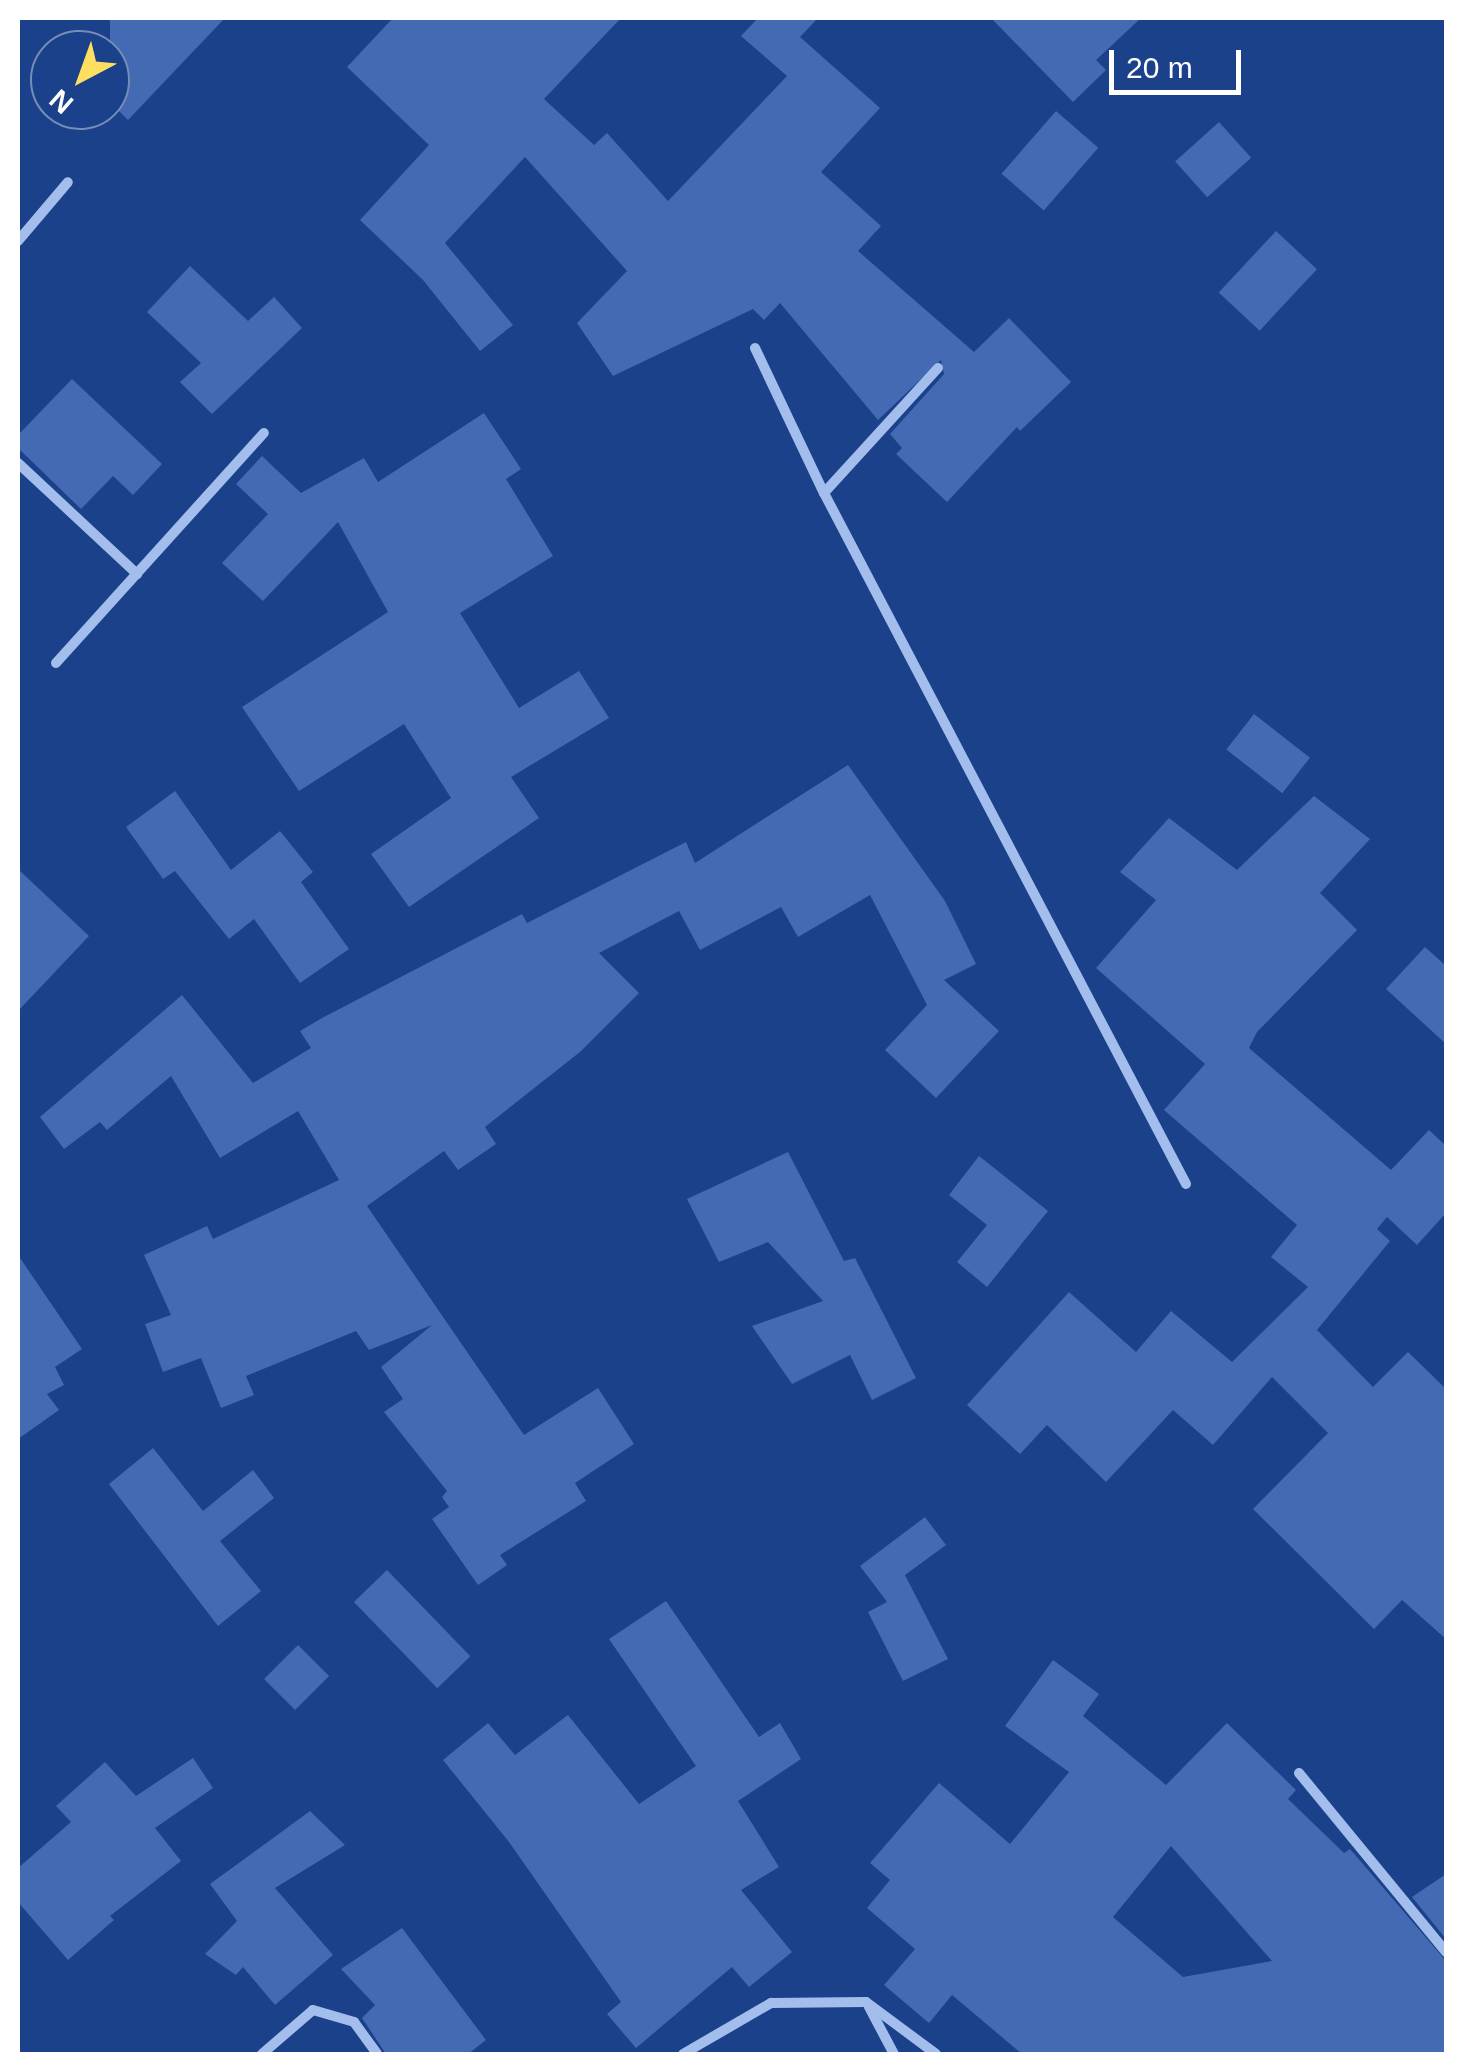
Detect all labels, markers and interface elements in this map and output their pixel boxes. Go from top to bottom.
north arrow [30,30,130,130]
scale bar [1114,30,1246,92]
text: 20 m [1126,51,1193,84]
text: N [44,83,79,120]

